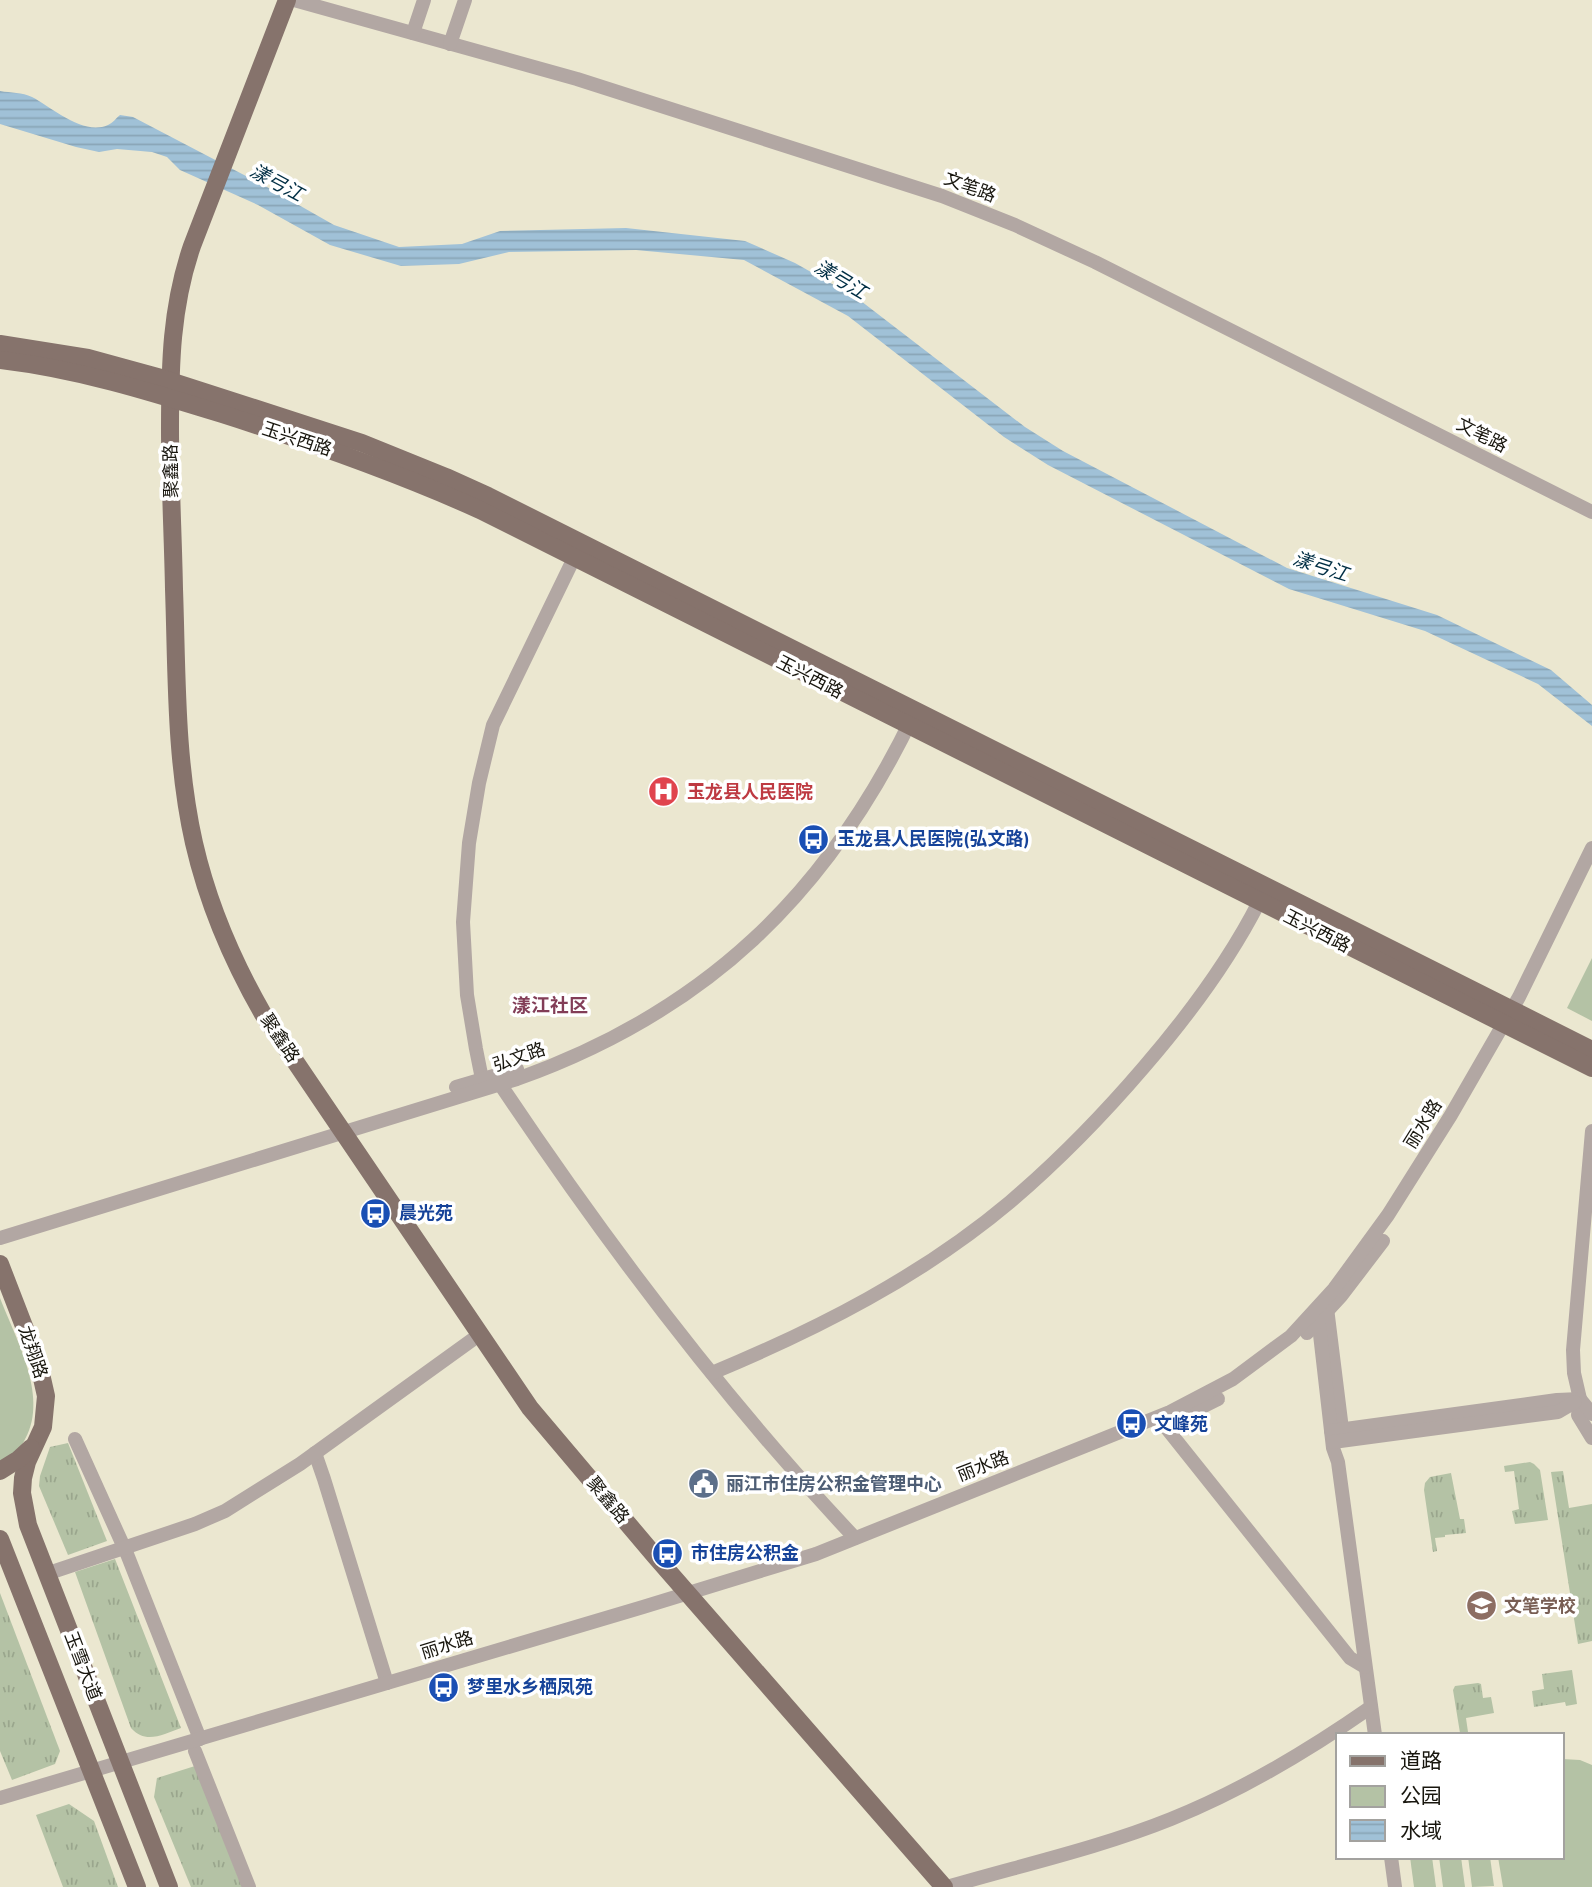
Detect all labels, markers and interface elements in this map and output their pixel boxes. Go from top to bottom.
water label: 漾弓江 [245,158,310,209]
street label: 文笔路 [940,166,1000,208]
water label: 漾弓江 [809,254,873,307]
street label: 文笔路 [1452,412,1512,458]
street label: 玉兴西路 [259,416,335,462]
street label: 聚鑫路 [159,444,183,498]
water label: 漾弓江 [1290,546,1354,589]
street label: 玉兴西路 [772,650,848,704]
hospital icon: 玉龙县人民医院 [647,775,681,809]
place label: 玉龙县人民医院 [687,780,813,804]
bus stop icon: 玉龙县人民医院(弘文路) [797,822,831,856]
place label: 玉龙县人民医院(弘文路) [837,827,1030,851]
street label: 玉兴西路 [1279,904,1355,958]
district label: 漾江社区 [512,993,588,1019]
street label: 聚鑫路 [255,1009,305,1067]
street label: 弘文路 [490,1037,548,1077]
street label: 丽水路 [1399,1095,1447,1153]
bus stop icon: 晨光苑 [359,1196,393,1230]
place label: 晨光苑 [399,1201,453,1225]
street label: 龙翔路 [13,1323,53,1381]
bus stop icon: 文峰苑 [1114,1407,1148,1441]
place label: 文峰苑 [1154,1412,1208,1436]
street label: 丽水路 [953,1445,1013,1487]
public building icon: 丽江市住房公积金管理中心 [686,1467,720,1501]
street label: 聚鑫路 [581,1472,635,1528]
place label: 丽江市住房公积金管理中心 [726,1472,942,1496]
bus stop icon: 市住房公积金 [651,1536,685,1570]
place label: 市住房公积金 [691,1541,799,1565]
school or university icon: 文笔学校 [1464,1589,1498,1623]
place label: 文笔学校 [1504,1594,1576,1618]
street label: 丽水路 [418,1626,476,1664]
street label: 玉雪大道 [59,1628,107,1704]
bus stop icon: 梦里水乡栖凤苑 [427,1670,461,1704]
place label: 梦里水乡栖凤苑 [467,1675,593,1699]
legend [1336,1733,1564,1859]
text: 道路 [1400,1747,1442,1775]
text: 公园 [1400,1782,1442,1810]
text: 水域 [1400,1817,1442,1845]

